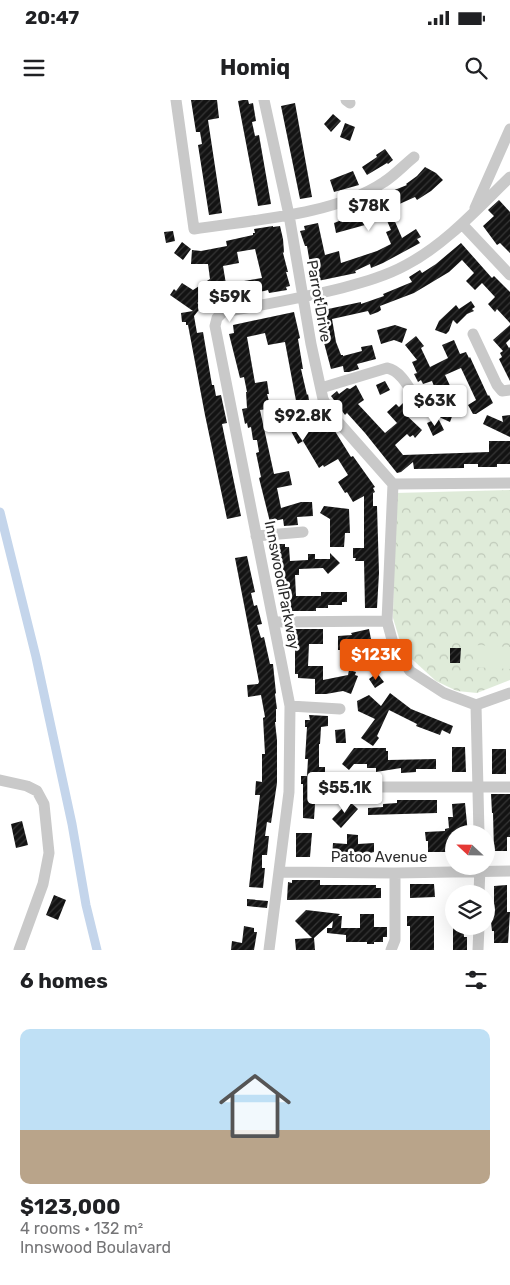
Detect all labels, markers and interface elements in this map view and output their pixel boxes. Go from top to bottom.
text: 20:47 [25,6,79,29]
icon: menu [20,54,48,82]
text: Homiq [220,54,290,81]
icon: search [462,54,490,82]
pin: $78K [339,190,399,232]
text: $78K [348,196,390,215]
street label: Parrot Drive [303,258,335,344]
pin: $59K [200,280,260,323]
text: $59K [209,287,251,306]
pin: $63K [405,384,465,427]
text: $63K [414,391,456,410]
pin: $92.8K [262,400,344,442]
text: $92.8K [274,406,332,425]
street label: Innswood Parkway [261,519,303,651]
pin: $123K [341,638,411,681]
text: $123K [351,645,401,664]
pin: $55.1K [304,772,386,814]
text: $55.1K [318,778,372,797]
north arrow [445,825,495,875]
map controls [445,825,495,935]
street label: Patoo Avenue [331,848,427,866]
button: layers [445,885,495,935]
icon: filters [462,966,490,994]
text: 6 homes [20,968,108,993]
icon: home [210,1061,300,1151]
text: $123,000 [20,1194,120,1219]
text: 4 rooms · 132 m² [20,1219,143,1238]
text: Innswood Boulavard [20,1238,171,1257]

